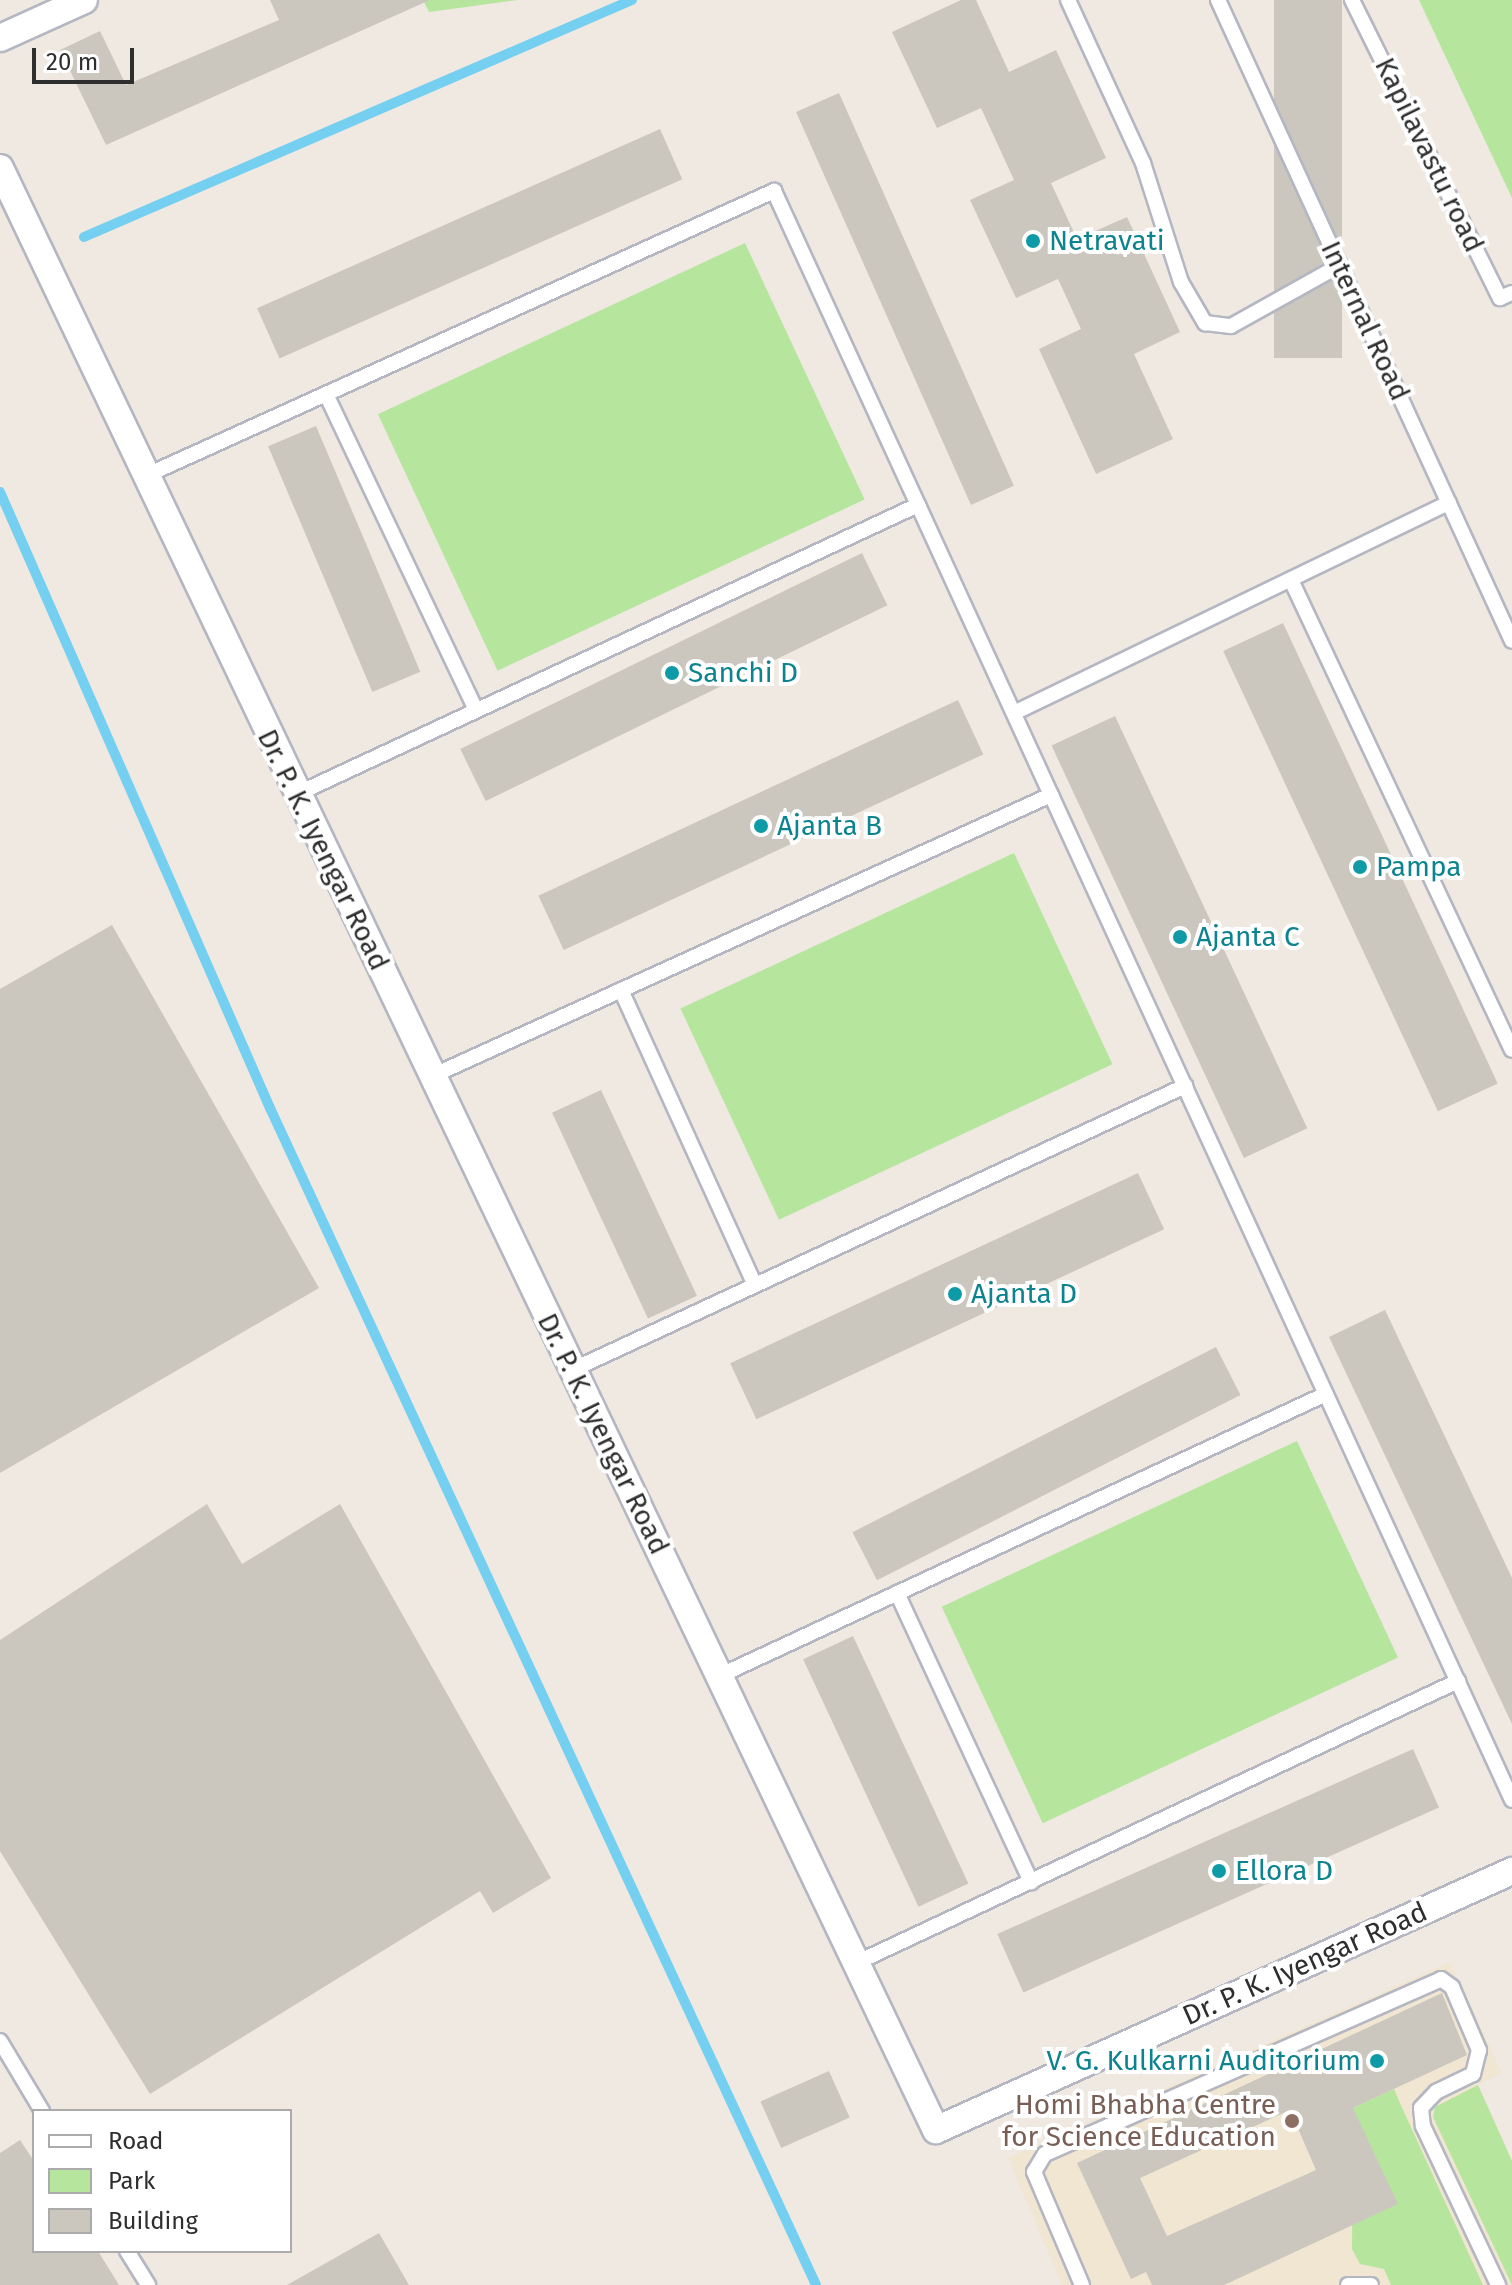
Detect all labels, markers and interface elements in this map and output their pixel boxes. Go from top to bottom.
scale bar [36,32,138,82]
text: 20 m [46,48,98,76]
street label: Kapilavastu road [1367,52,1491,258]
place label: Netravati [1049,224,1165,258]
marker: Netravati [1024,232,1042,250]
street label: Internal Road [1313,236,1417,406]
place label: Sanchi D [688,656,798,690]
marker: Sanchi D [663,664,681,682]
street label: Dr. P. K. Iyengar Road [250,724,396,976]
place label: Ajanta B [777,809,882,843]
marker: Ajanta B [752,817,770,835]
place label: Pampa [1376,850,1462,884]
marker: Pampa [1351,858,1369,876]
place label: Ajanta C [1196,920,1300,954]
marker: Ajanta C [1171,928,1189,946]
place label: Ajanta D [971,1277,1077,1311]
marker: Ajanta D [946,1285,964,1303]
street label: Dr. P. K. Iyengar Road [530,1308,676,1560]
place label: Ellora D [1235,1854,1333,1888]
marker: Ellora D [1210,1862,1228,1880]
street label: Dr. P. K. Iyengar Road [1178,1895,1432,2033]
place label: V. G. Kulkarni Auditorium [1046,2044,1361,2078]
marker: V. G. Kulkarni Auditorium [1368,2052,1386,2070]
place label: Homi Bhabha Centre for Science Education [1002,2088,1276,2154]
legend [32,2109,292,2253]
marker: Homi Bhabha Centre for Science Education [1283,2112,1301,2130]
text: Road [108,2127,163,2155]
text: Park [108,2167,155,2195]
text: Building [108,2207,198,2235]

